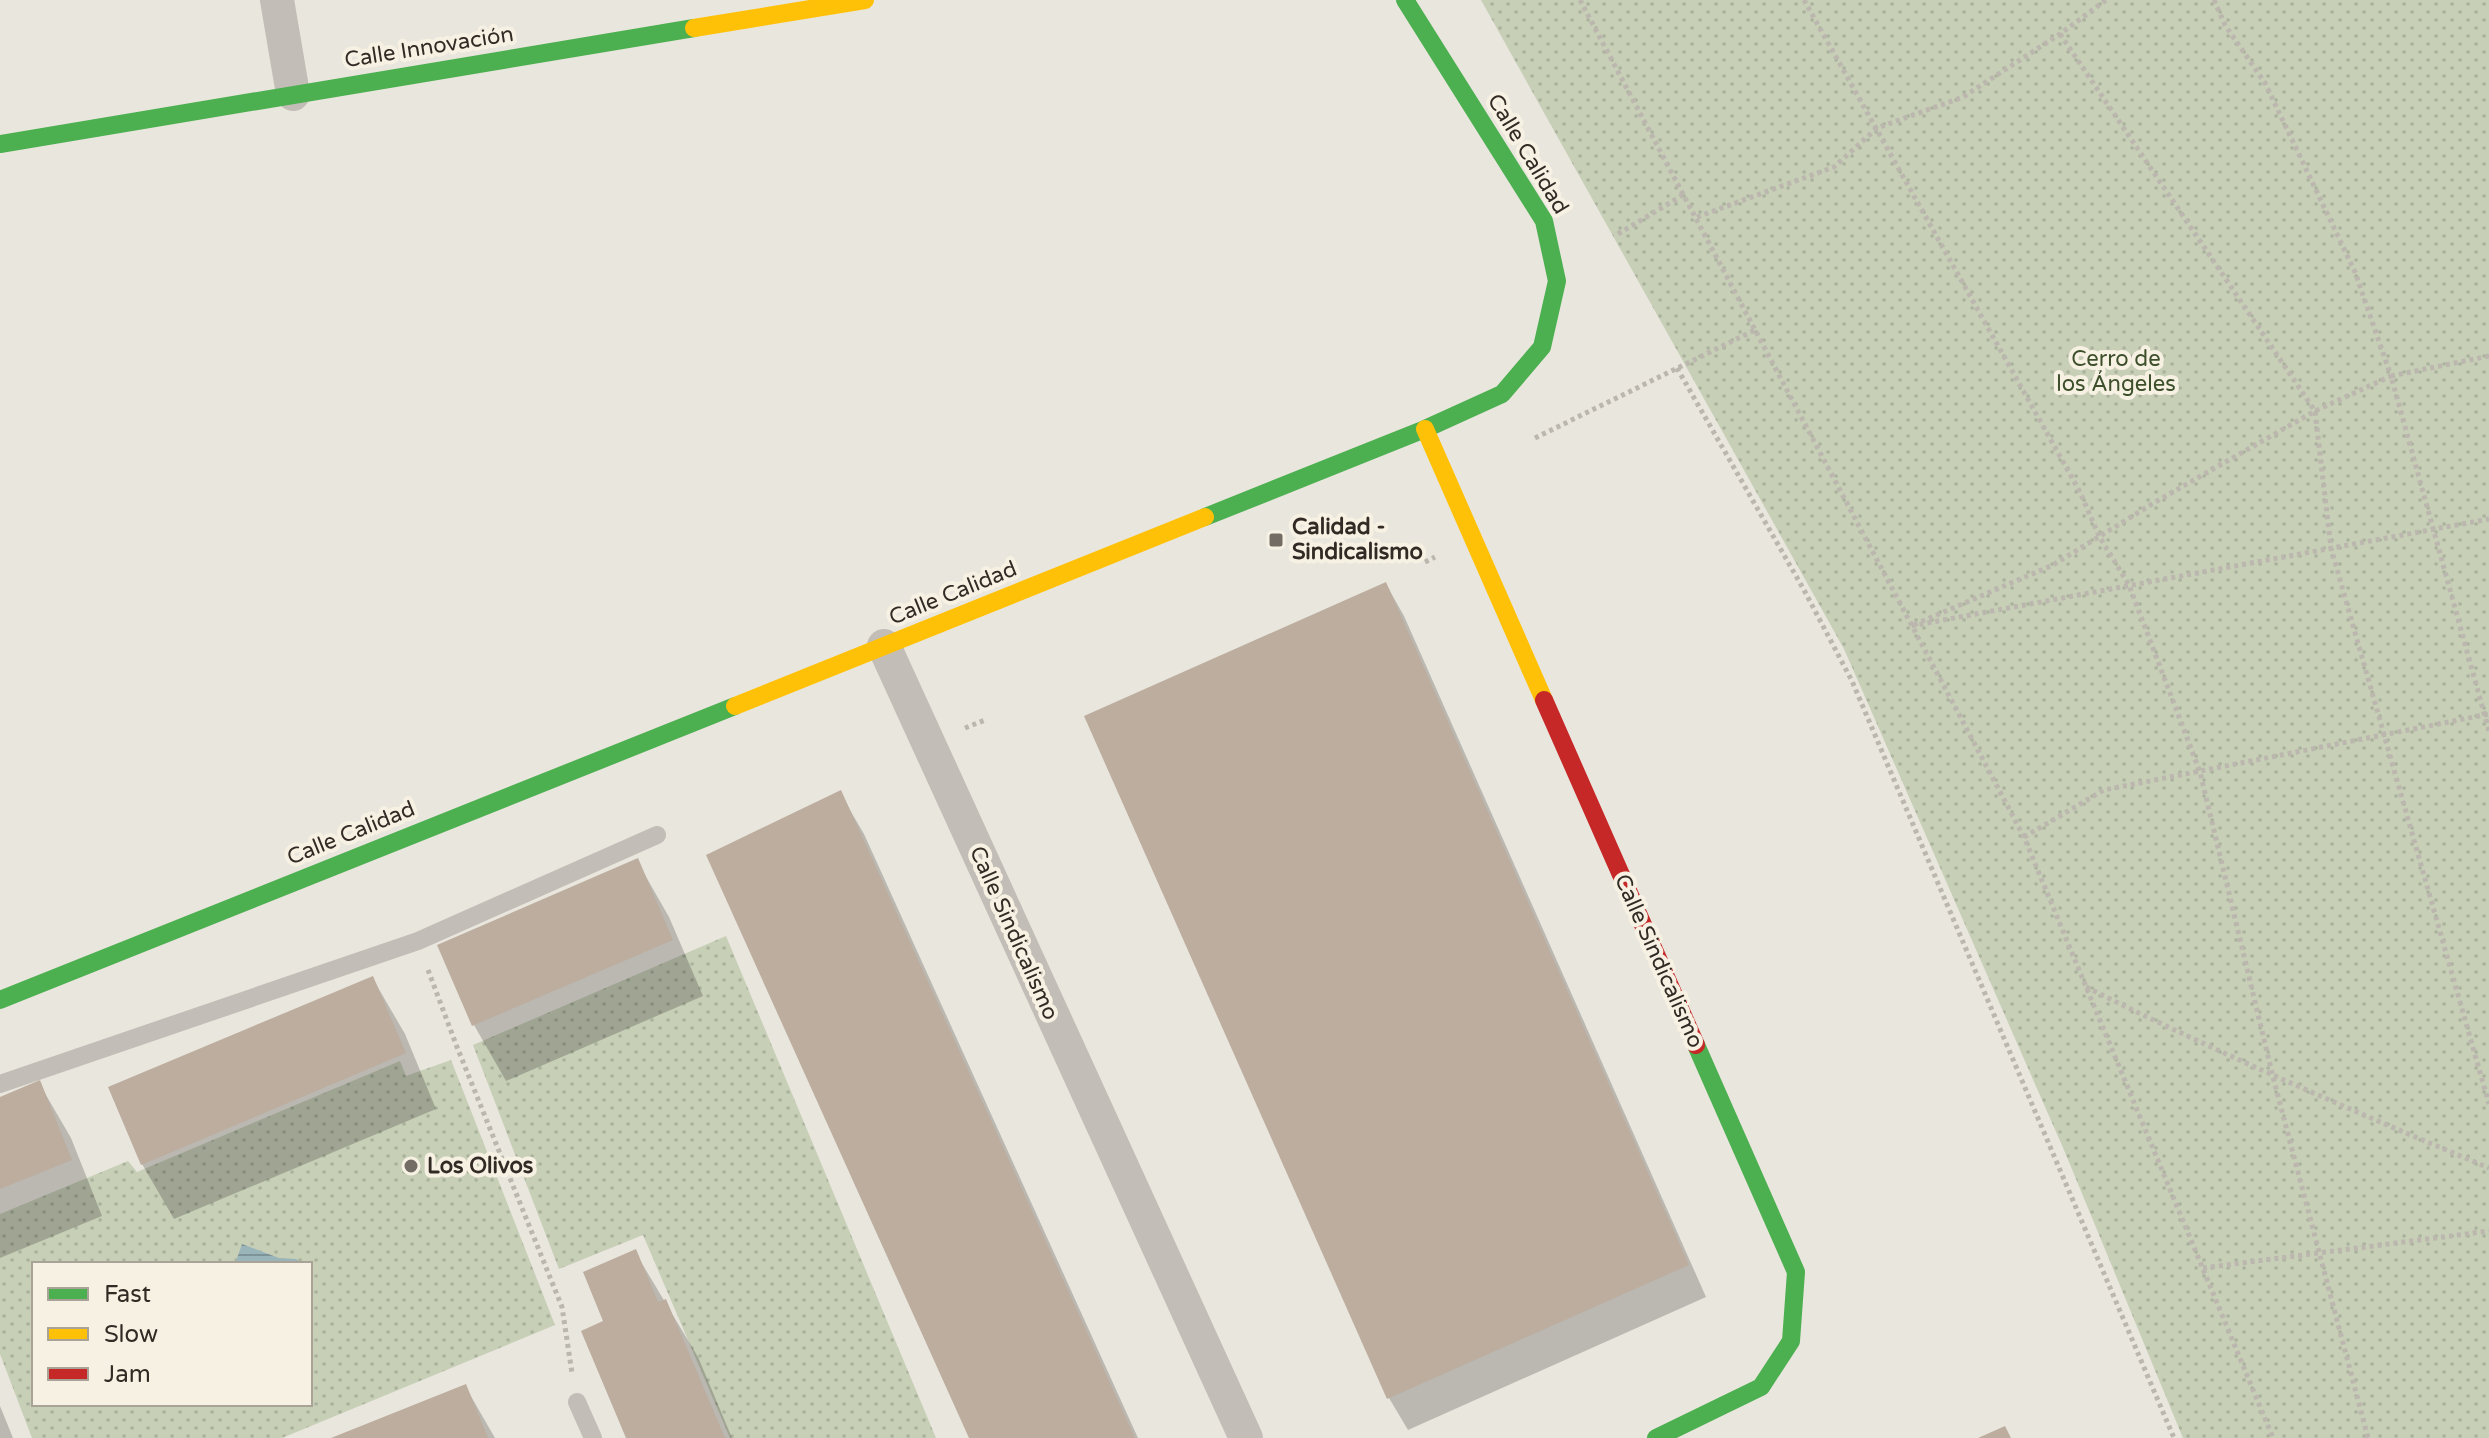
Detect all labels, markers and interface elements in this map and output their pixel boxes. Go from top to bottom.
street label: Calle Innovación [343,21,515,73]
street label: Calle Calidad [1482,89,1574,219]
park label: Cerro de los Ángeles [2056,346,2176,397]
place label: Calidad - Sindicalismo [1292,514,1423,565]
marker: Calidad - Sindicalismo [1267,531,1285,549]
street label: Calle Calidad [885,556,1021,630]
street label: Calle Calidad [283,796,419,870]
street label: Calle Sindicalismo [964,842,1064,1024]
street label: Calle Sindicalismo [1609,870,1709,1052]
place label: Los Olivos [427,1153,534,1179]
marker: Los Olivos [402,1157,420,1175]
legend [32,1262,312,1406]
text: Fast [104,1280,151,1309]
text: Slow [104,1320,158,1349]
text: Jam [104,1360,151,1389]

